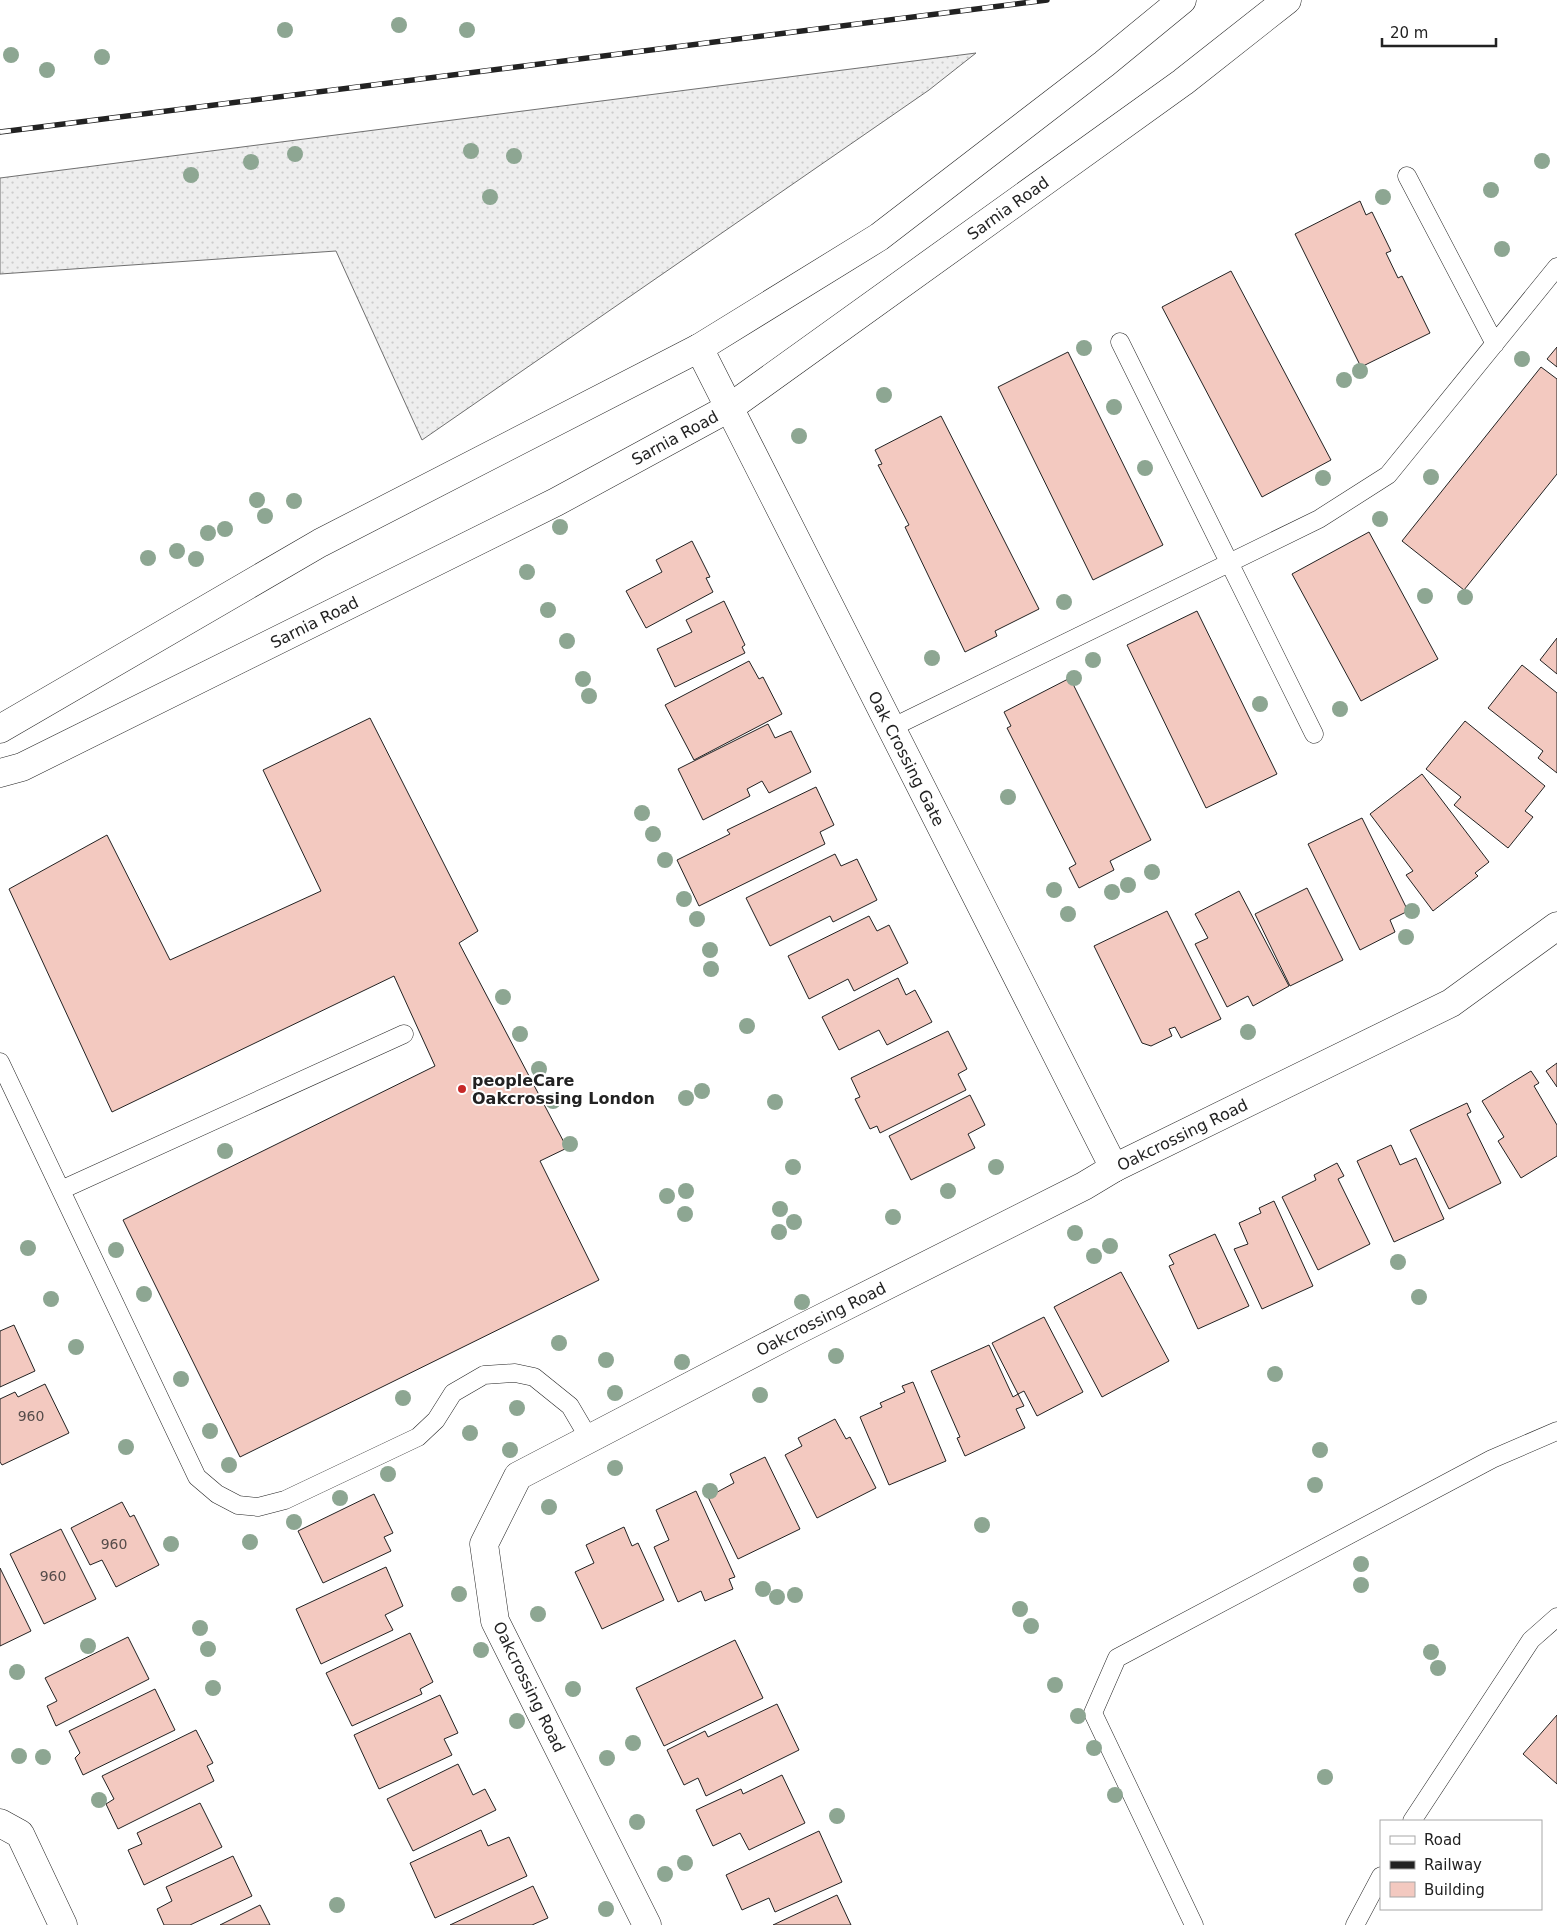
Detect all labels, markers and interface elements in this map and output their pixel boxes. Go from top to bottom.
scale bar [1382,15,1496,47]
text: 20 m [1390,24,1428,42]
street label: Sarnia Road [963,172,1052,244]
street label: Sarnia Road [628,406,721,469]
street label: Sarnia Road [267,592,361,652]
street label: Oak Crossing Gate [865,688,949,829]
place label: peopleCare Oakcrossing London [472,1071,655,1108]
marker: peopleCare Oakcrossing London [456,1083,468,1095]
street label: Oakcrossing Road [1114,1095,1251,1175]
street label: Oakcrossing Road [753,1278,889,1360]
house number: 960 [18,1408,44,1424]
house number: 960 [101,1536,127,1552]
house number: 960 [40,1568,66,1584]
street label: Oakcrossing Road [489,1619,569,1755]
legend [1380,1820,1542,1910]
text: Road [1424,1831,1462,1849]
text: Railway [1424,1856,1482,1874]
text: Building [1424,1881,1485,1899]

